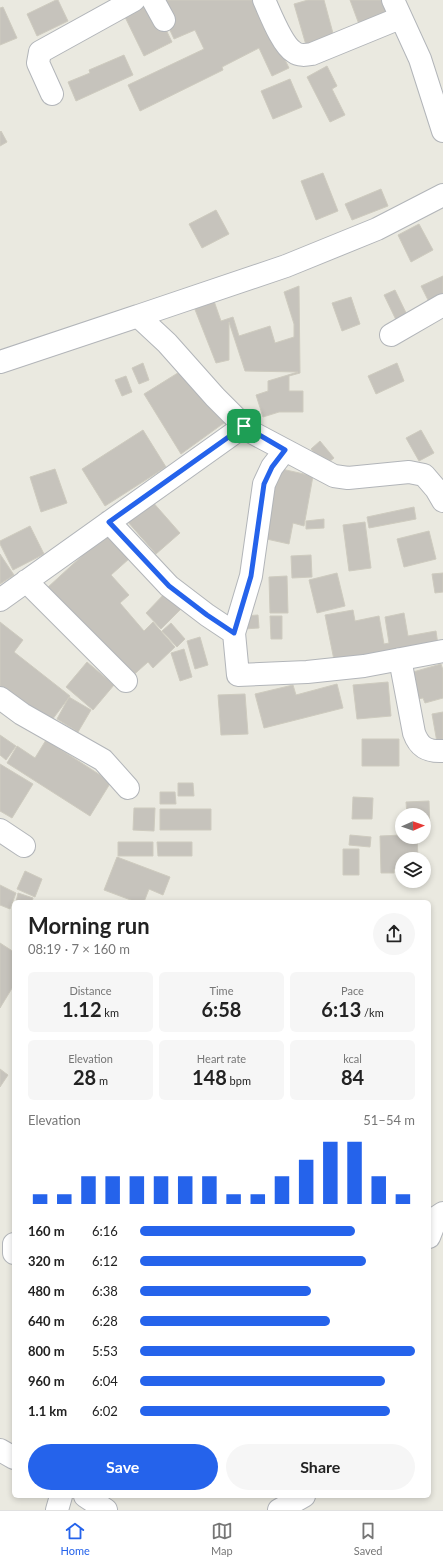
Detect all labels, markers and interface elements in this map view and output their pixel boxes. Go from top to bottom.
pin [227,409,261,443]
icon: arrive [233,415,255,437]
north arrow [395,808,431,844]
map controls [395,808,431,888]
button: layers [395,852,431,888]
text: Morning run [28,912,150,939]
button: share [373,913,415,955]
text: 08:19 · 7 × 160 m [28,941,130,957]
text: Distance [69,984,112,997]
text: Time [210,984,233,997]
text: Pace [341,984,364,997]
text: 1.12 [62,997,102,1021]
text: 6:58 [202,997,241,1021]
text: 6:13 [321,997,361,1021]
text: km [102,1006,119,1019]
text: /km [361,1006,384,1019]
text: Elevation [68,1052,113,1065]
text: Heart rate [197,1052,246,1065]
text: kcal [343,1052,362,1065]
text: 28 [73,1065,96,1089]
text: 148 [192,1065,227,1089]
text: 84 [341,1065,364,1089]
text: m [96,1074,108,1087]
text: bpm [227,1074,251,1087]
text: Elevation [28,1112,81,1128]
text: 51–54 m [363,1112,415,1128]
text: 160 m [28,1223,65,1239]
text: 6:16 [92,1223,118,1239]
text: 320 m [28,1253,65,1269]
text: 6:12 [92,1253,118,1269]
text: 480 m [28,1283,65,1299]
text: 6:38 [92,1283,118,1299]
text: 640 m [28,1313,65,1329]
text: 6:28 [92,1313,118,1329]
text: 800 m [28,1343,65,1359]
text: 5:53 [92,1343,118,1359]
text: 960 m [28,1373,65,1389]
text: 6:04 [92,1373,118,1389]
text: 1.1 km [28,1403,67,1419]
text: 6:02 [92,1403,118,1419]
button: Save [28,1444,218,1490]
button: Share [226,1444,415,1490]
tab: Home [60,1520,90,1557]
tab: Map [211,1520,233,1557]
tab: Saved [354,1520,382,1557]

